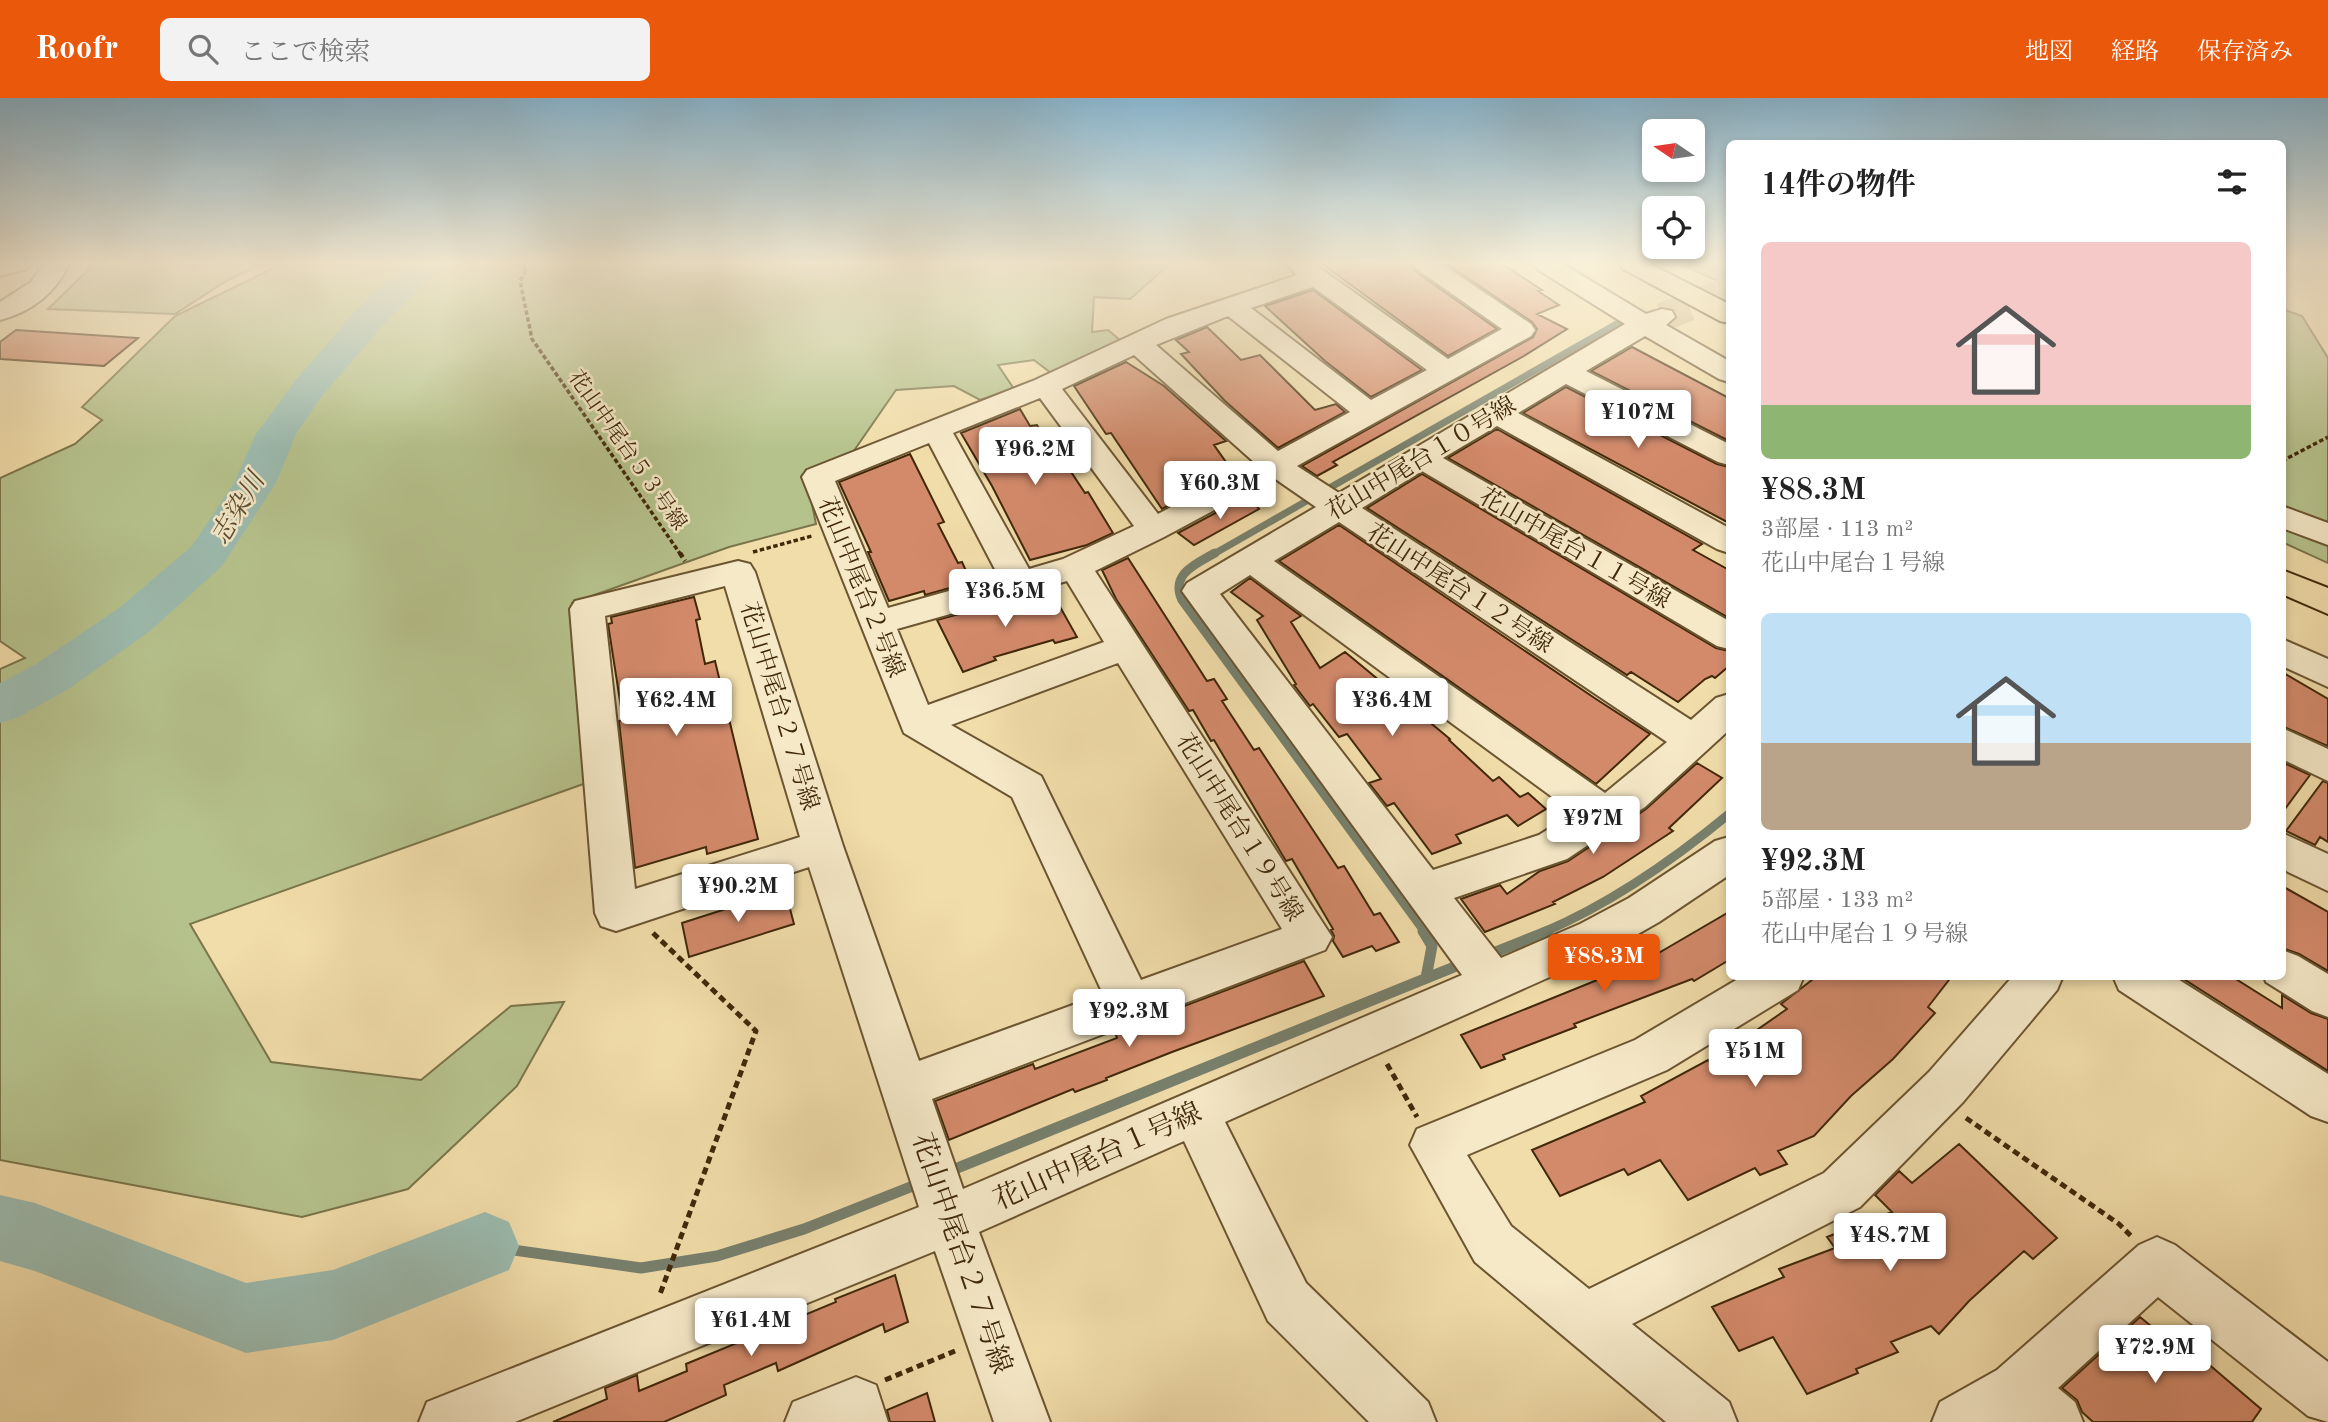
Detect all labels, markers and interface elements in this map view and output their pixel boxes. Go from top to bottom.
search box [160,18,650,81]
icon: search [184,30,222,68]
text: Roofr [35,33,118,66]
text: ここで検索 [240,40,370,66]
text: 地図 [2025,41,2073,65]
text: 経路 [2111,41,2159,65]
text: 保存済み [2197,41,2293,65]
north arrow [1642,119,1704,182]
map controls [1642,119,1705,259]
icon: filters [2213,163,2251,201]
text: 14件の物件 [1761,171,1916,201]
button: locate [1642,196,1705,259]
icon: home [1943,287,2069,413]
street label: 花山中尾台５３号線 [564,366,691,534]
pin: ¥107M [1589,390,1687,450]
street label: 花山中尾台１０号線 [1322,391,1521,526]
text: ¥107M [1601,401,1675,424]
pin: ¥96.2M [978,428,1092,487]
text: ¥96.2M [995,438,1075,461]
pin: ¥60.3M [1163,462,1277,521]
water label: 志染川 [206,465,271,549]
text: ¥60.3M [1180,472,1260,495]
text: ¥88.3M [1761,476,1866,506]
street label: 花山中尾台１１号線 [1474,483,1675,614]
street label: 花山中尾台２号線 [813,493,910,681]
street label: 花山中尾台１２号線 [1362,518,1558,659]
text: 3部屋 · 113 m² [1761,518,1913,541]
text: 花山中尾台１号線 [1761,552,1945,575]
pin: ¥36.5M [948,570,1062,629]
text: ¥36.5M [965,580,1045,603]
street label: 花山中尾台２７号線 [735,599,824,813]
icon: home [1943,658,2069,784]
pin: ¥62.4M [619,678,733,738]
pin: ¥36.4M [1335,678,1449,738]
text: ¥62.4M [636,689,716,712]
text: ¥36.4M [1352,689,1432,712]
street label: 花山中尾台１９号線 [1171,729,1308,926]
pin: ¥97M [1552,796,1634,856]
text: ¥97M [1563,807,1623,830]
text: ¥92.3M [1761,847,1866,877]
pin: ¥90.2M [681,864,795,924]
text: ¥90.2M [698,875,778,898]
text: 5部屋 · 133 m² [1761,889,1913,912]
text: 花山中尾台１９号線 [1761,923,1968,946]
pin: ¥88.3M [1547,934,1661,994]
text: ¥88.3M [1564,945,1644,968]
pin: ¥92.3M [1072,990,1186,1049]
text: ¥92.3M [1089,1000,1169,1023]
pin: ¥51M [1714,1030,1796,1089]
text: ¥51M [1725,1040,1785,1063]
street label: 花山中尾台１号線 [989,1097,1206,1216]
street label: 花山中尾台２７号線 [906,1129,1017,1378]
pin: ¥48.7M [1833,1214,1947,1273]
text: ¥48.7M [1850,1224,1930,1247]
pin: ¥61.4M [694,1298,808,1358]
text: ¥61.4M [711,1309,791,1332]
pin: ¥72.9M [2098,1326,2212,1385]
text: ¥72.9M [2115,1336,2195,1359]

